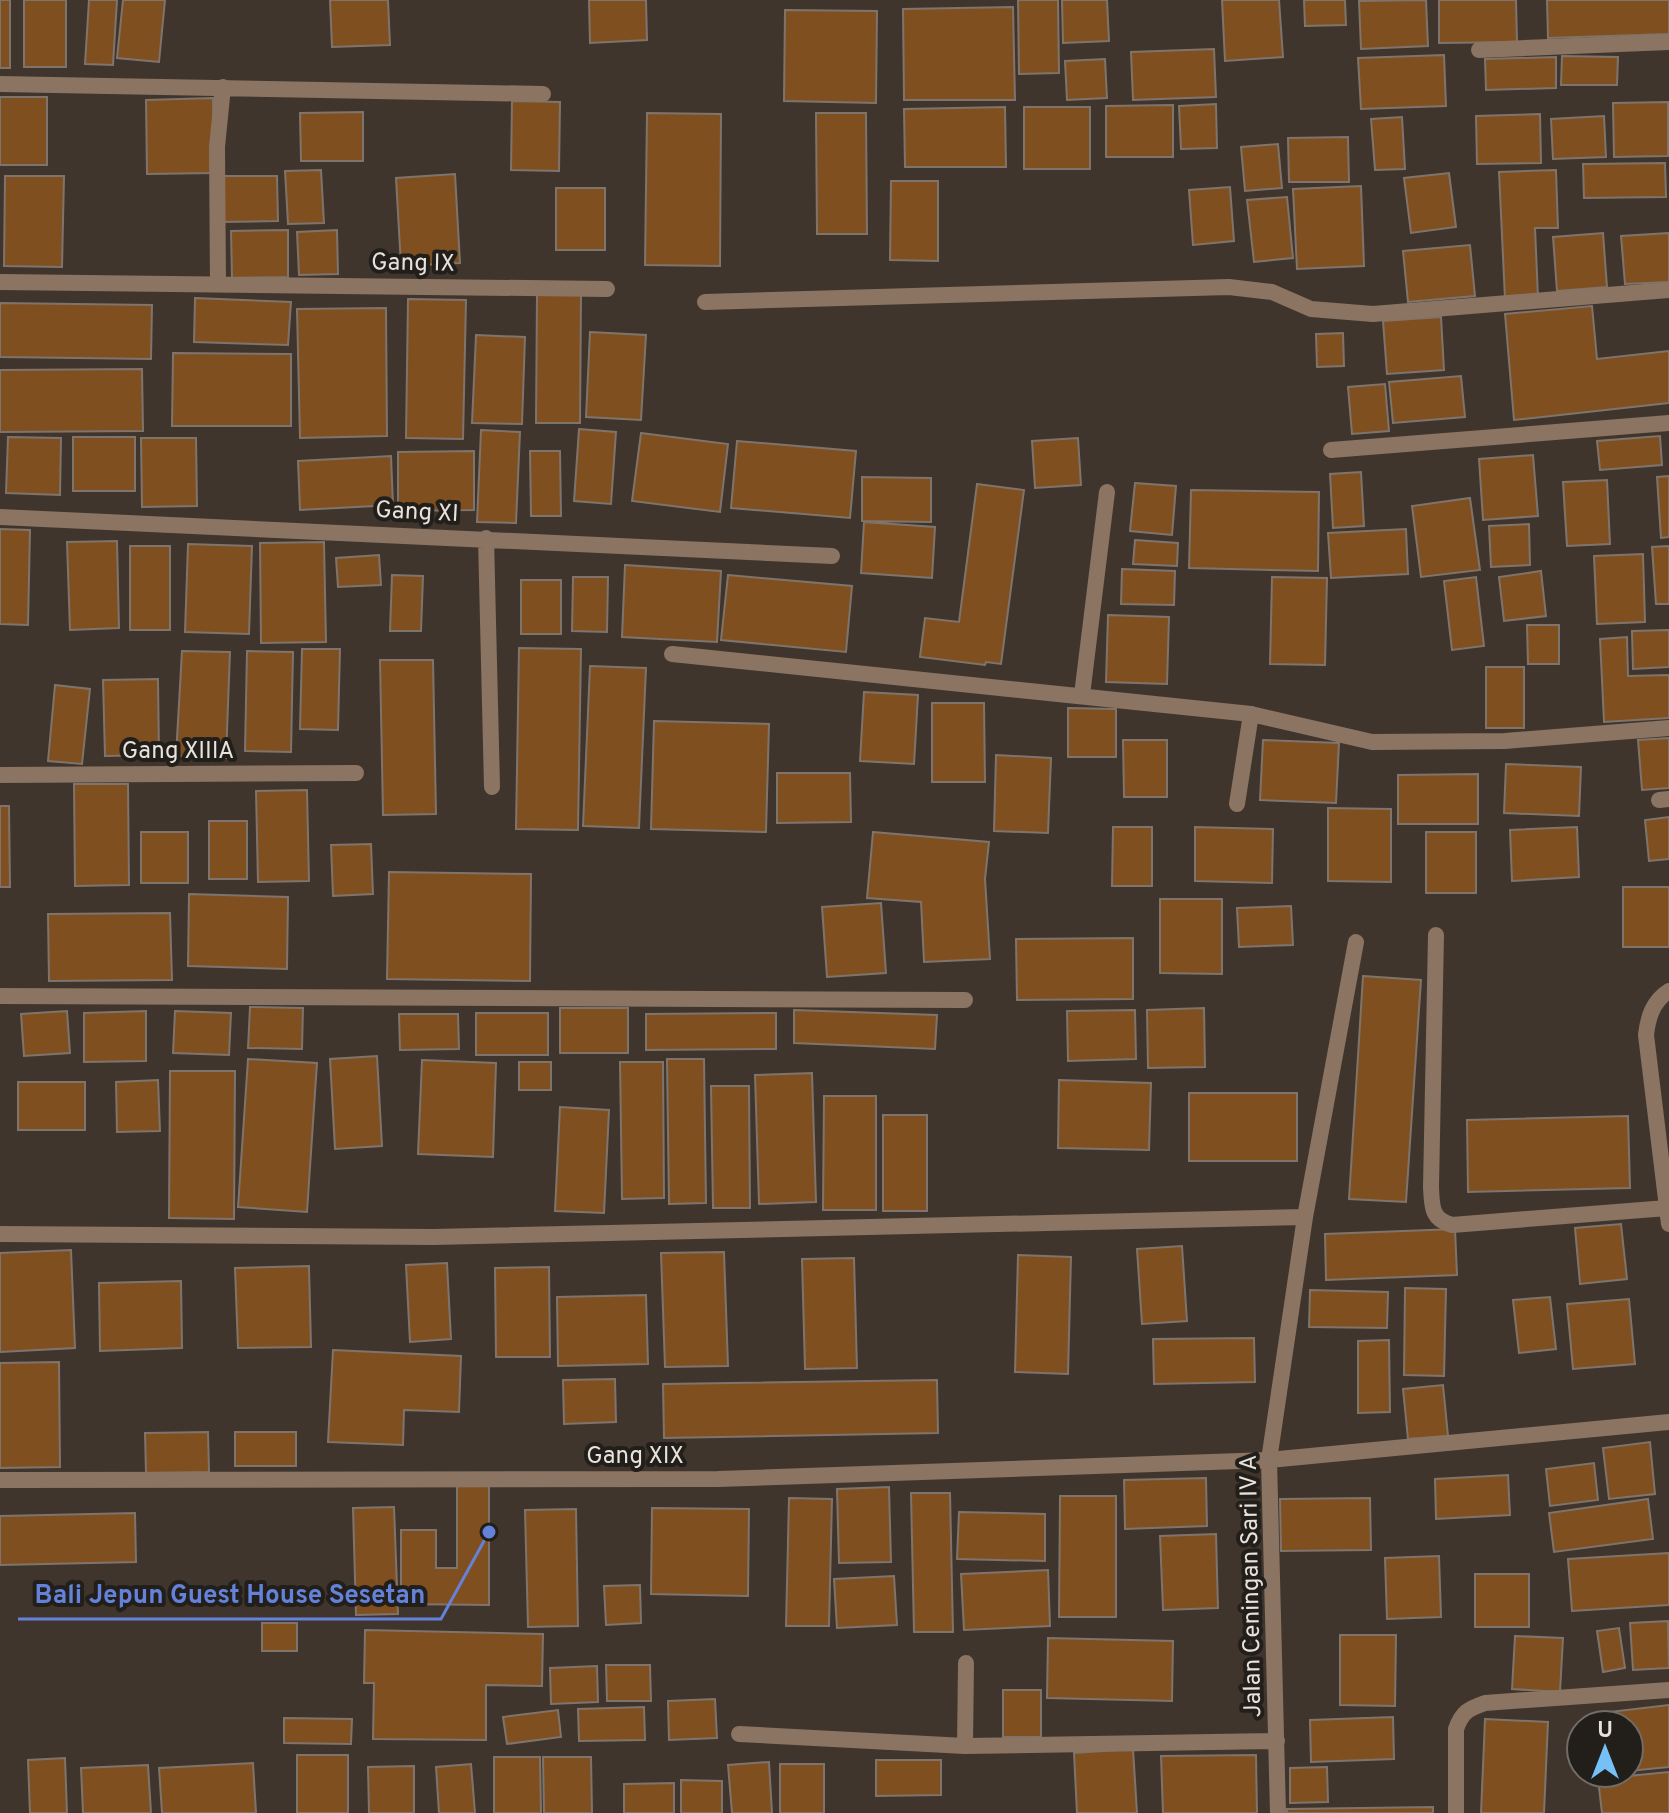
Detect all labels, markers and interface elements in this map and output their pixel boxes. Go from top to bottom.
street label: Gang IX [371,248,455,280]
street label: Gang XI [375,496,459,530]
street label: Gang XIIIA [122,737,234,767]
street label: Gang XIX [586,1442,684,1472]
street label: Jalan Ceningan Sari IV A [1235,1454,1269,1718]
callout: Bali Jepun Guest House Sesetan [18,1569,441,1619]
text: Bali Jepun Guest House Sesetan [35,1580,425,1613]
north arrow [1565,1709,1645,1789]
text: U [1597,1718,1613,1745]

